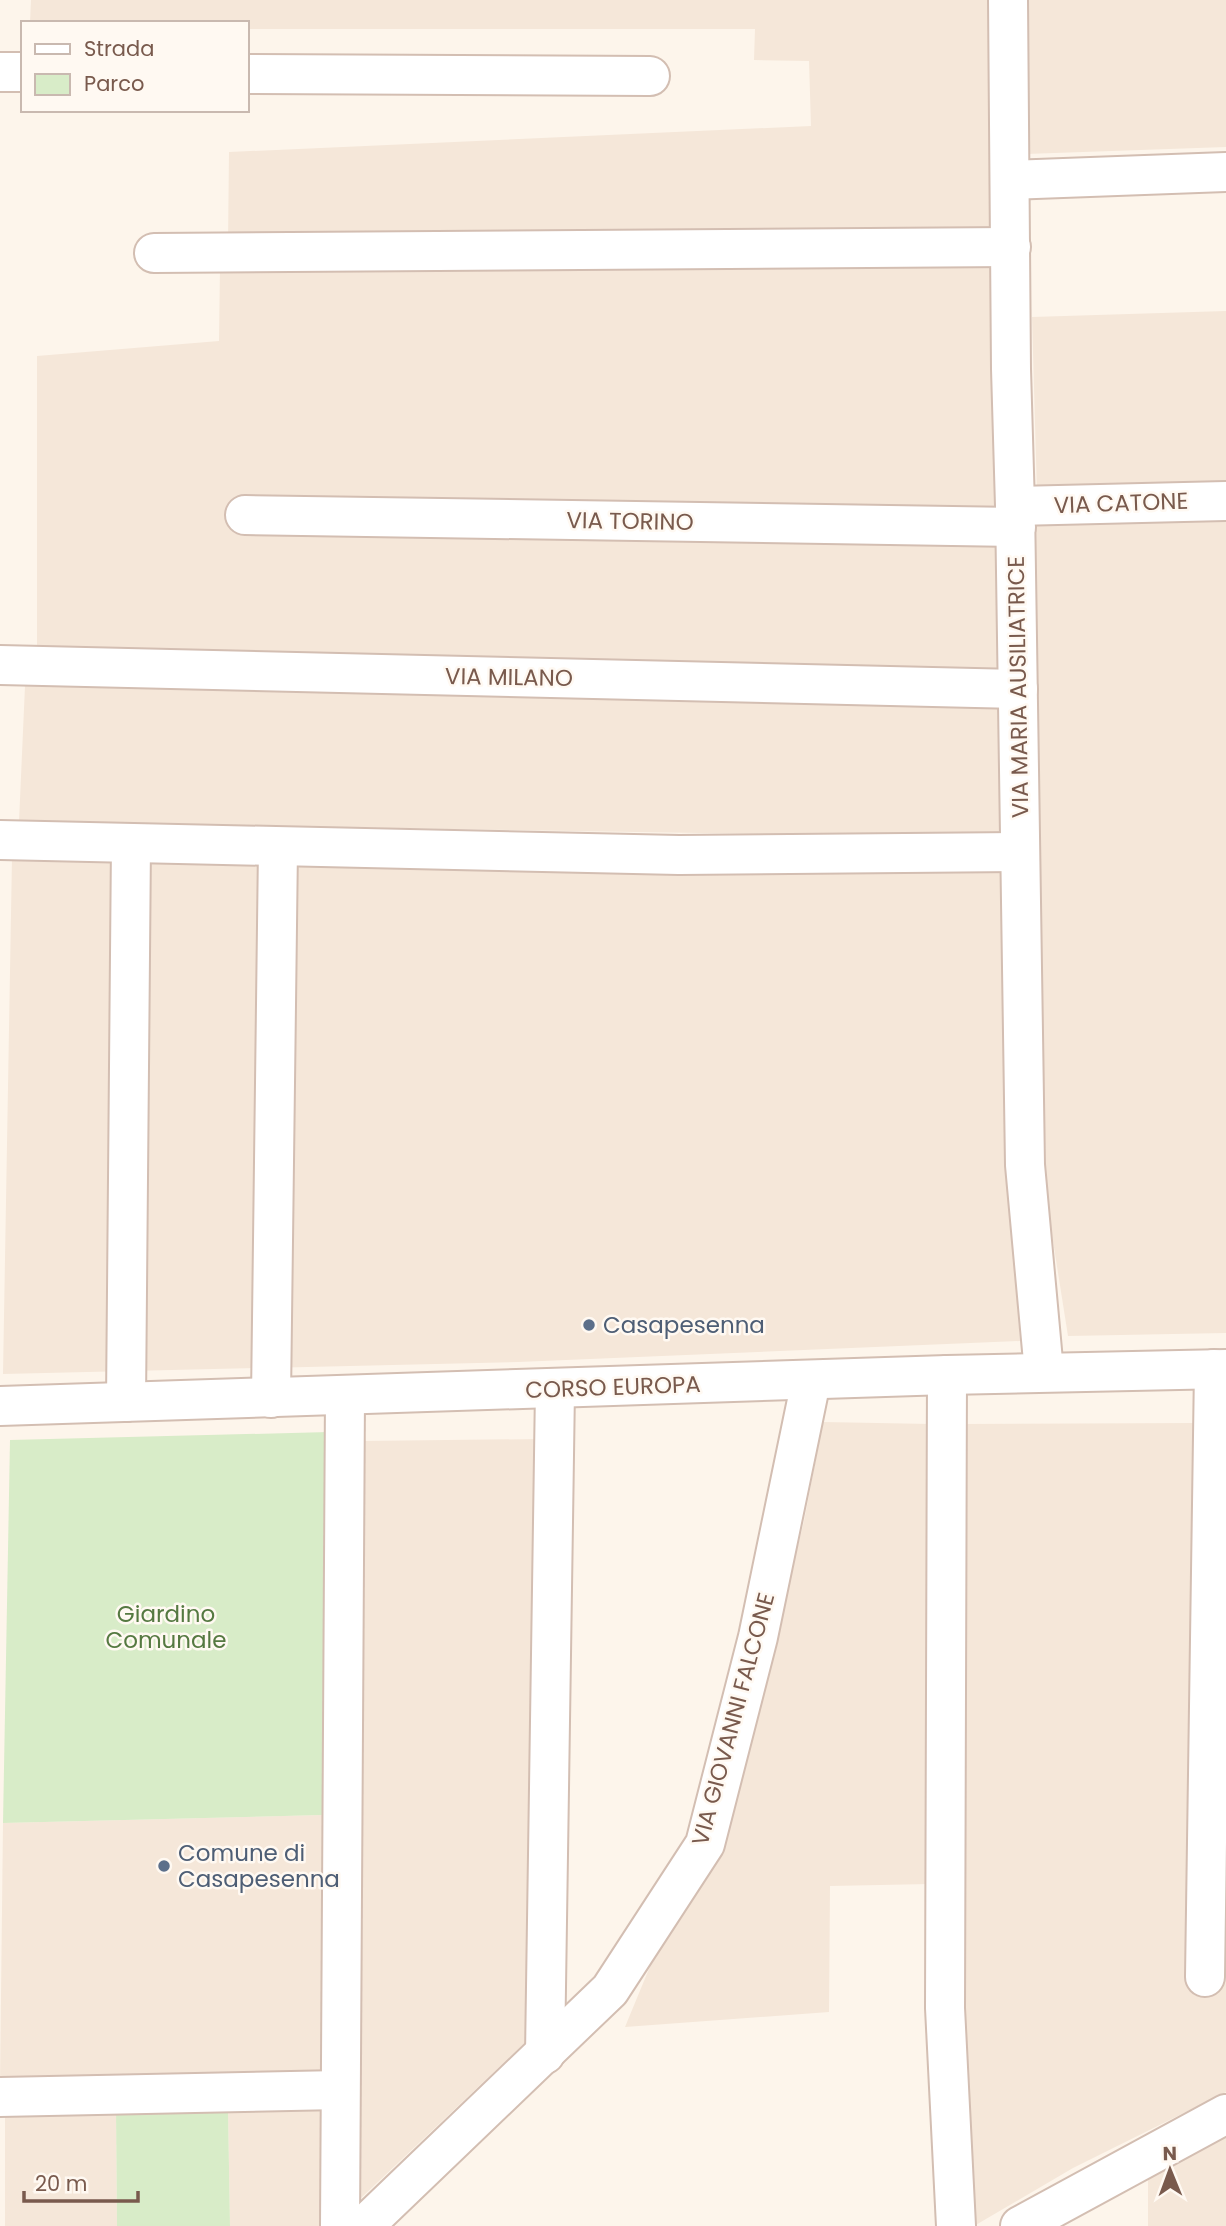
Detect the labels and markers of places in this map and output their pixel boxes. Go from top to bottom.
place label: Casapesenna [603,1309,765,1341]
marker: Casapesenna [581,1317,597,1333]
place label: Comune di Casapesenna [178,1837,340,1895]
marker: Comune di Casapesenna [156,1858,172,1874]

